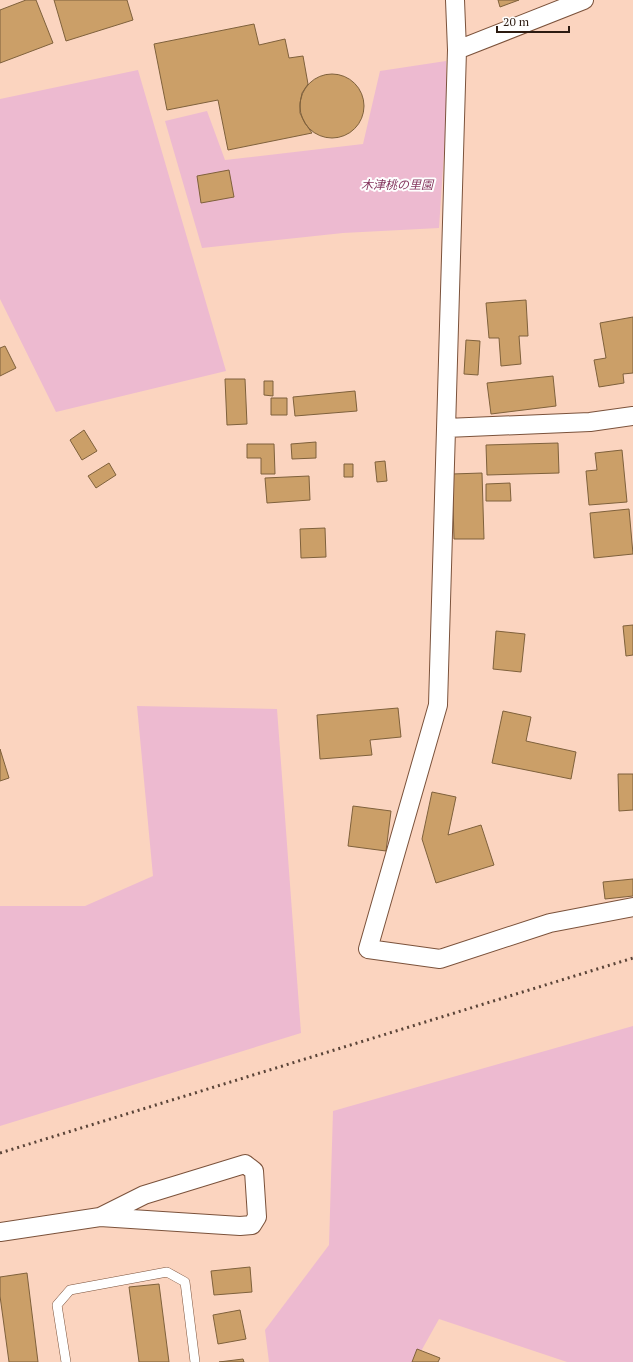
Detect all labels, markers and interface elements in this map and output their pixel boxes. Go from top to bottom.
scale bar [497,8,569,34]
text: 20 m [503,14,530,29]
park label: 木津桃の里園 [361,177,435,192]

